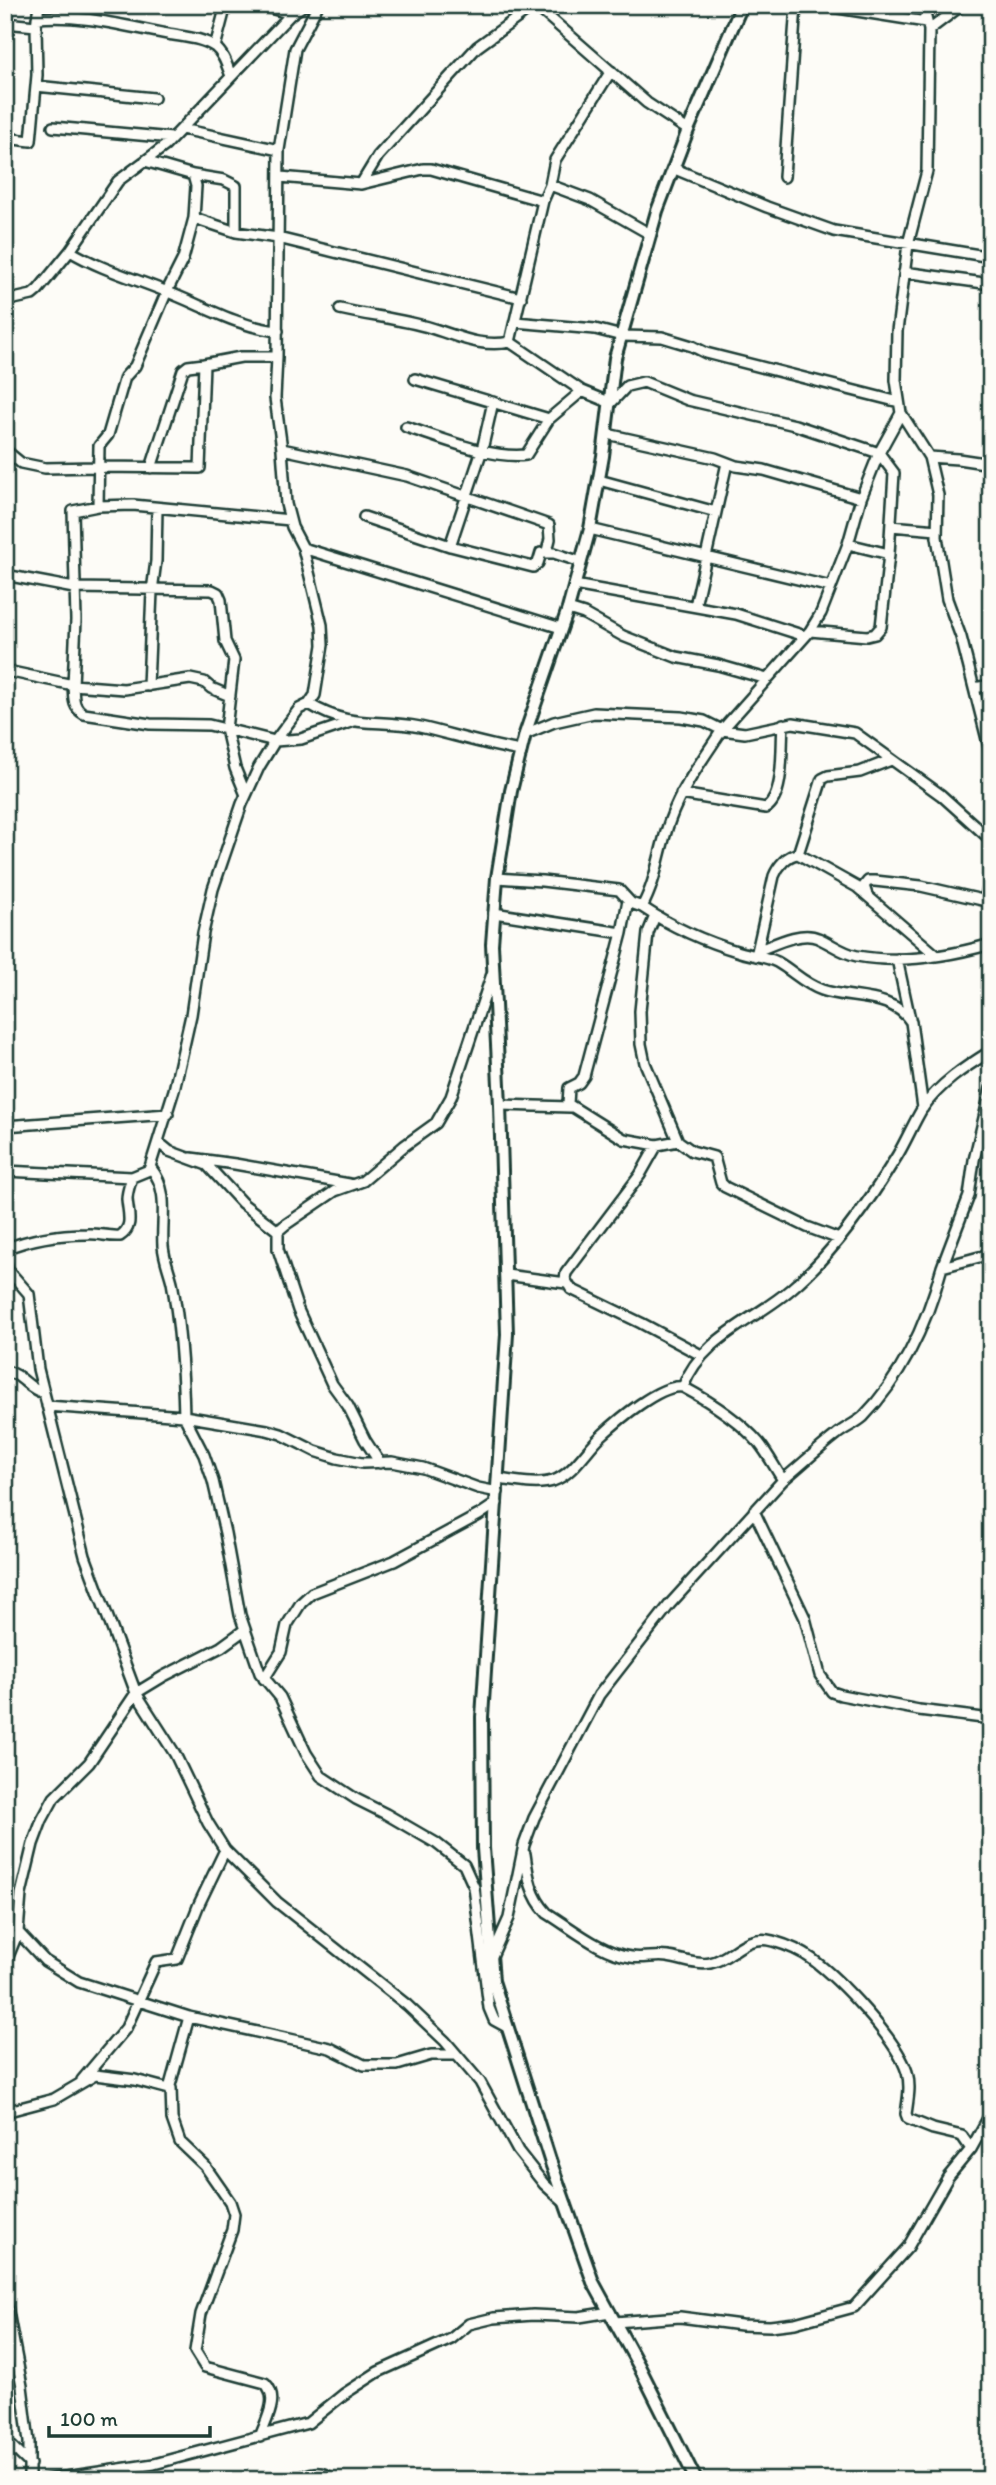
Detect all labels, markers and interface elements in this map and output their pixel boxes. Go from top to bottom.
scale bar [49,2394,210,2438]
text: 100 m [60,2406,118,2431]

